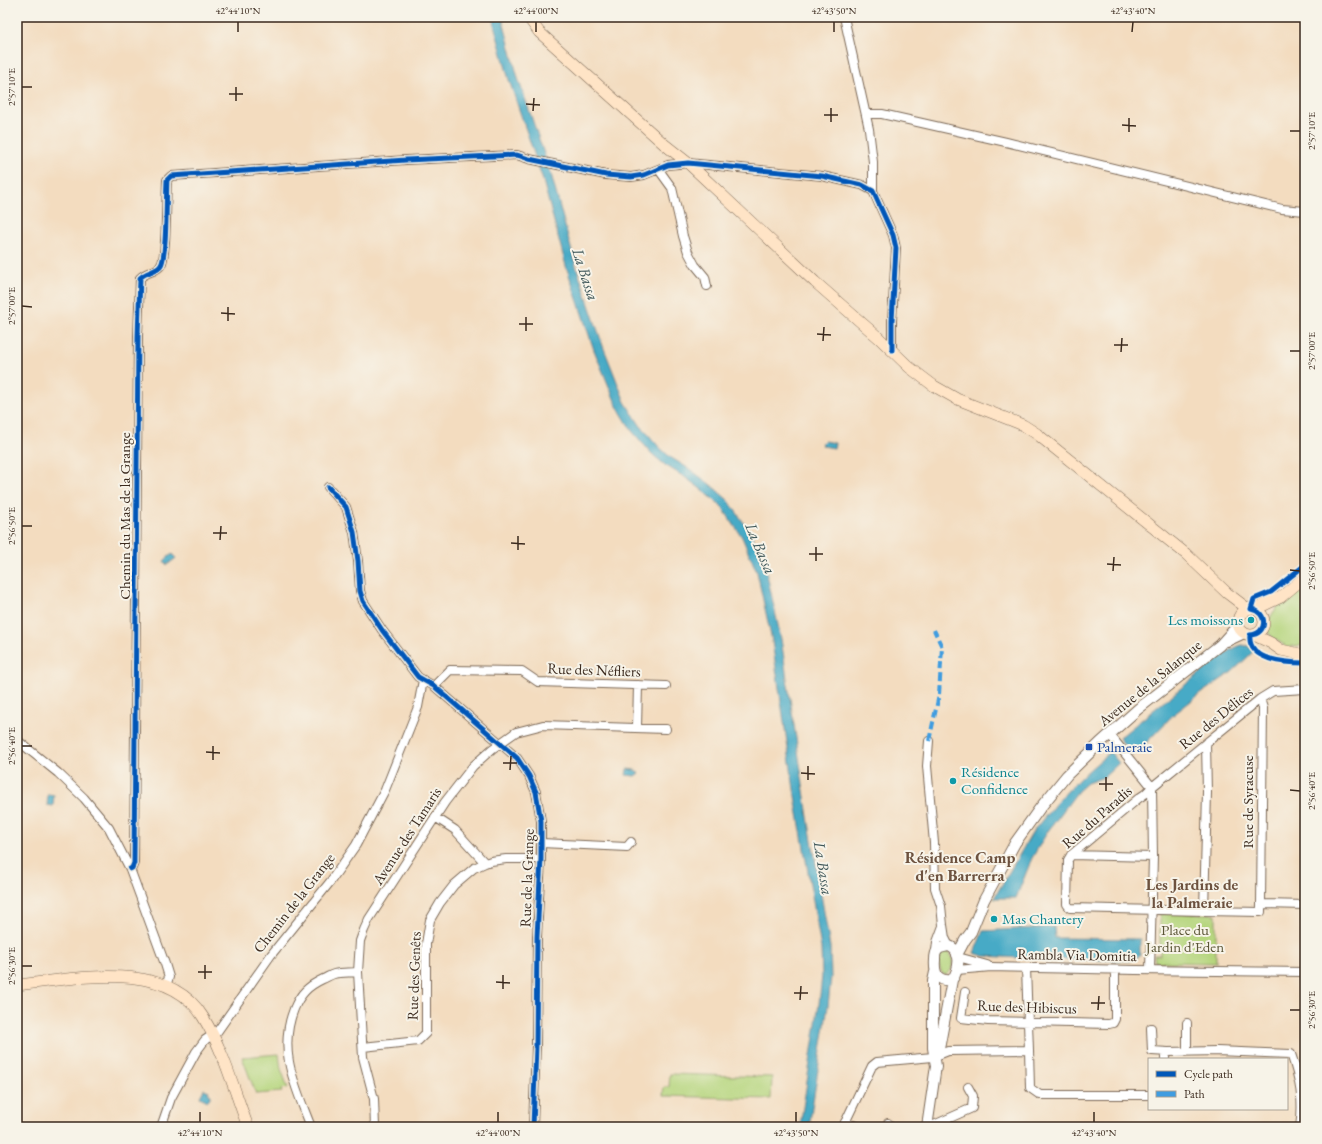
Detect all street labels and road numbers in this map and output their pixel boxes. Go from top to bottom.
street label: Chemin du Mas de la Grange [115,432,134,600]
street label: Avenue de la Salanque [1094,635,1205,731]
street label: Rue des Néfliers [547,658,641,681]
street label: Rue des Délices [1175,682,1257,753]
street label: Rue de Syracuse [1238,755,1257,849]
street label: Rue du Paradis [1058,781,1136,852]
street label: Avenue des Tamaris [367,783,445,889]
street label: Rue de la Grange [515,828,538,928]
street label: Chemin de la Grange [249,849,339,957]
street label: Rue des Genêts [402,931,425,1021]
street label: Rambla Via Domitia [1017,944,1137,965]
street label: Rue des Hibiscus [977,995,1077,1018]

